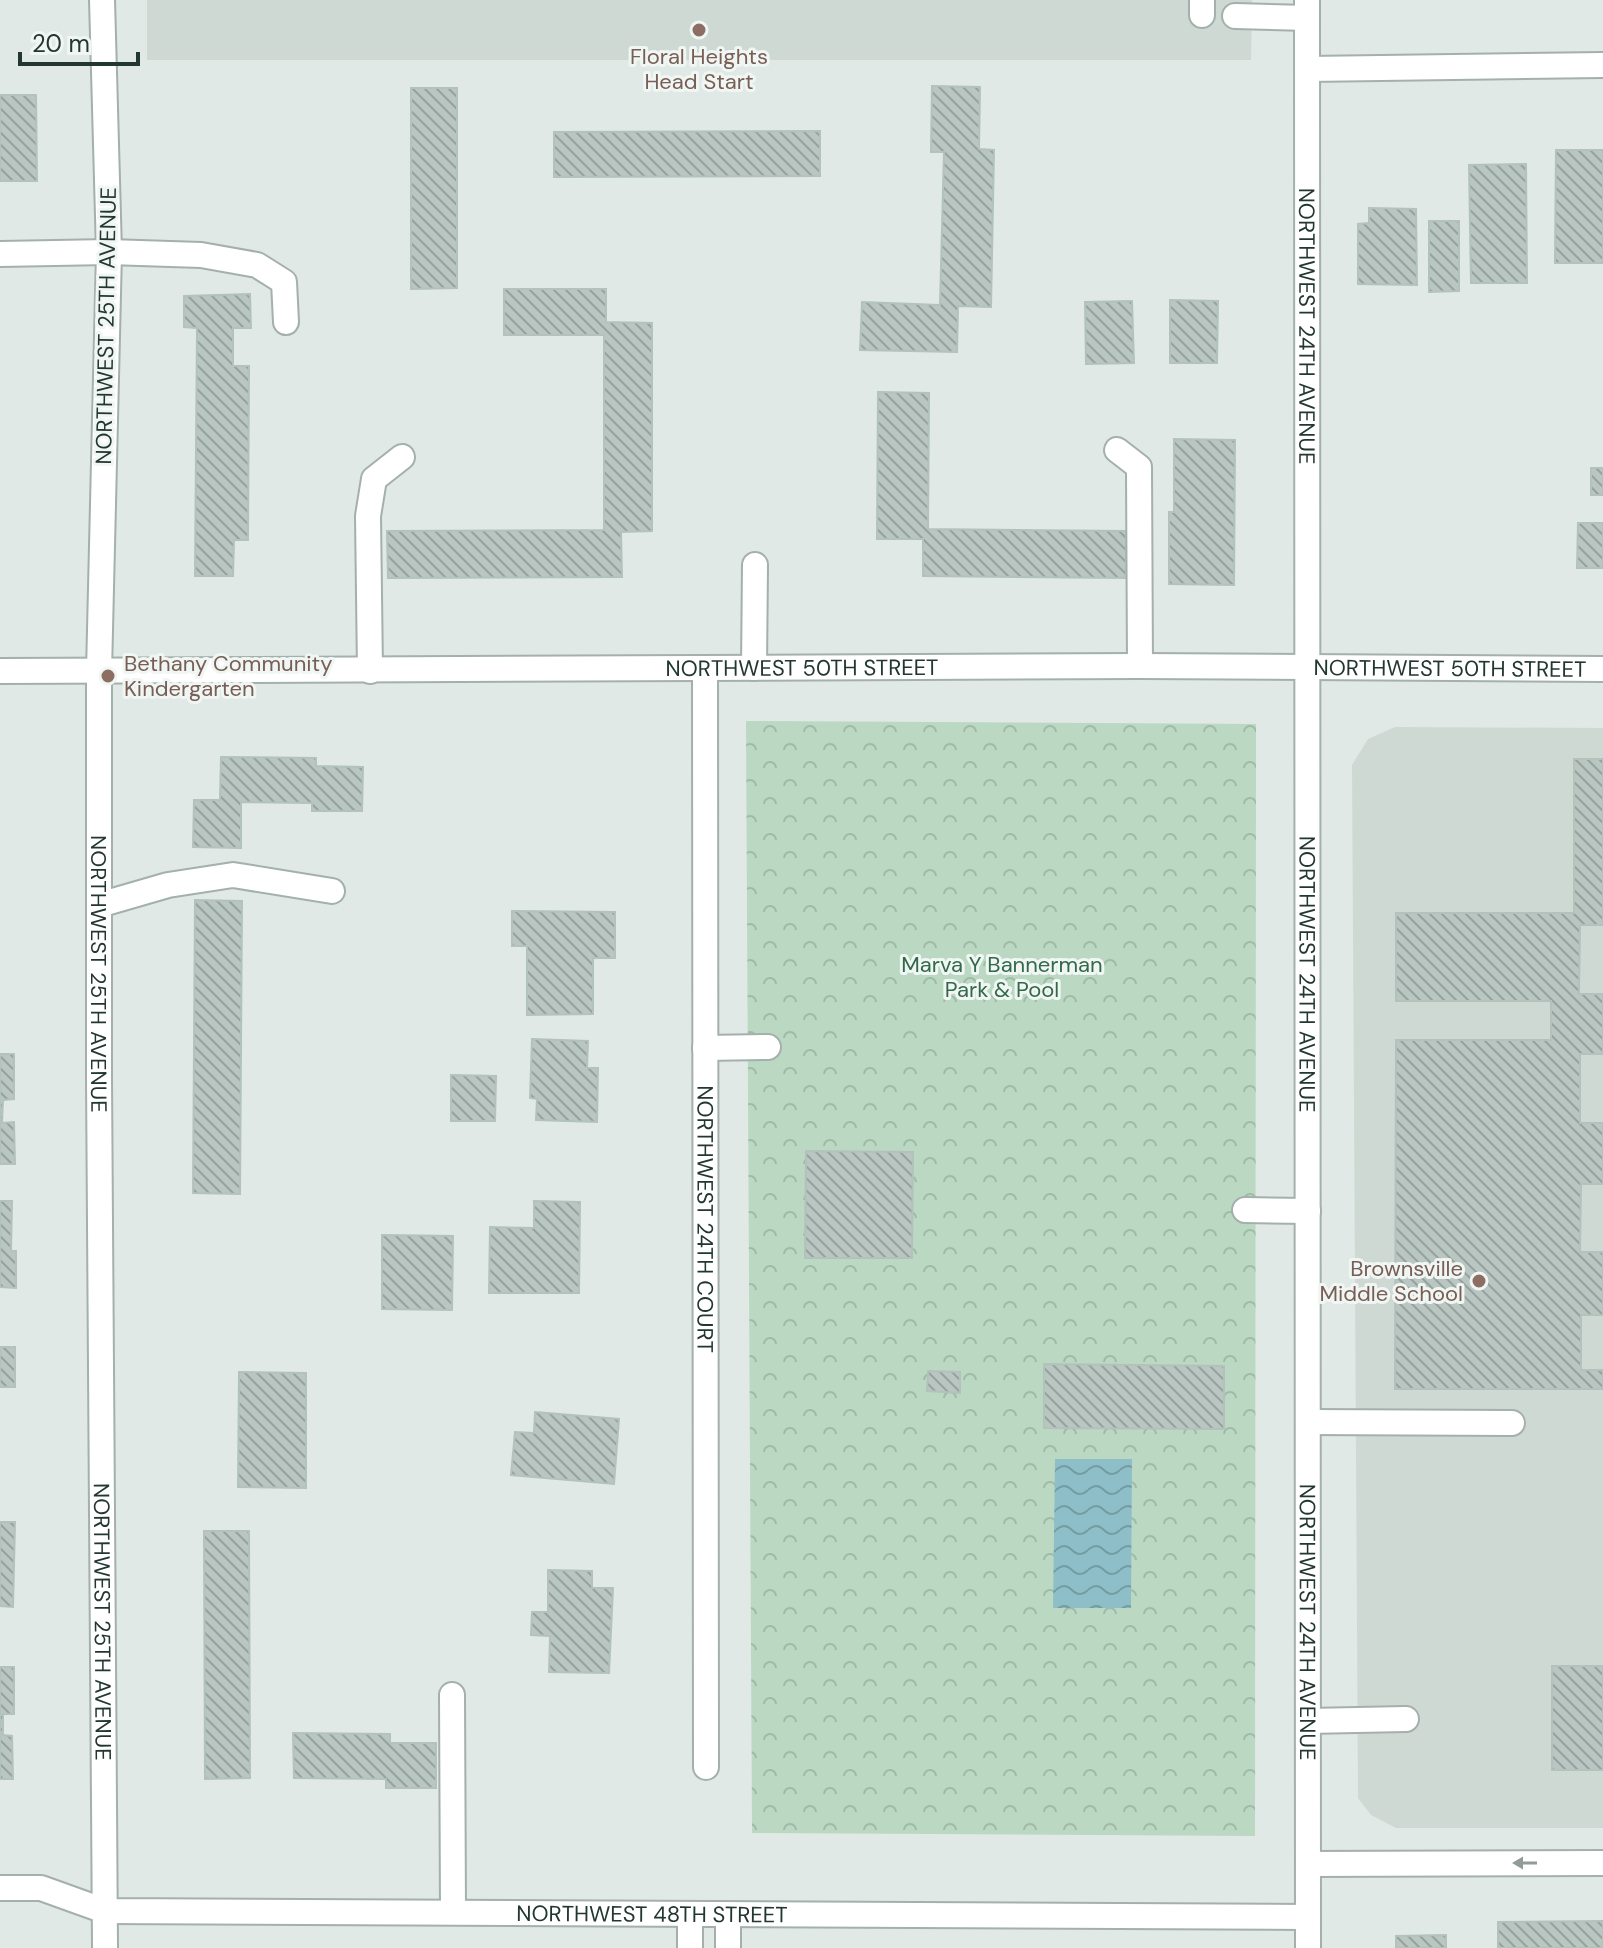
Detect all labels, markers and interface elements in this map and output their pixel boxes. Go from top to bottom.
scale bar [20,16,138,66]
marker: Floral Heights Head Start [690,21,708,39]
text: 20 m [32,28,90,59]
place label: Floral Heights Head Start [630,42,768,96]
street label: NORTHWEST 25TH AVENUE [89,187,123,465]
street label: NORTHWEST 24TH AVENUE [1293,188,1322,464]
place label: Bethany Community Kindergarten [124,649,332,703]
street label: NORTHWEST 50TH STREET [666,652,938,683]
street label: NORTHWEST 50TH STREET [1313,653,1586,683]
marker: Bethany Community Kindergarten [99,667,117,685]
street label: NORTHWEST 25TH AVENUE [84,835,114,1113]
street label: NORTHWEST 24TH AVENUE [1293,836,1322,1112]
park label: Marva Y Bannerman Park & Pool [901,950,1103,1004]
street label: NORTHWEST 24TH COURT [691,1085,720,1353]
place label: Brownsville Middle School [1319,1254,1463,1308]
marker: Brownsville Middle School [1470,1272,1488,1290]
street label: NORTHWEST 25TH AVENUE [87,1483,118,1761]
street label: NORTHWEST 24TH AVENUE [1293,1484,1322,1760]
one-way arrow [1512,1857,1537,1869]
street label: NORTHWEST 48TH STREET [516,1899,788,1929]

